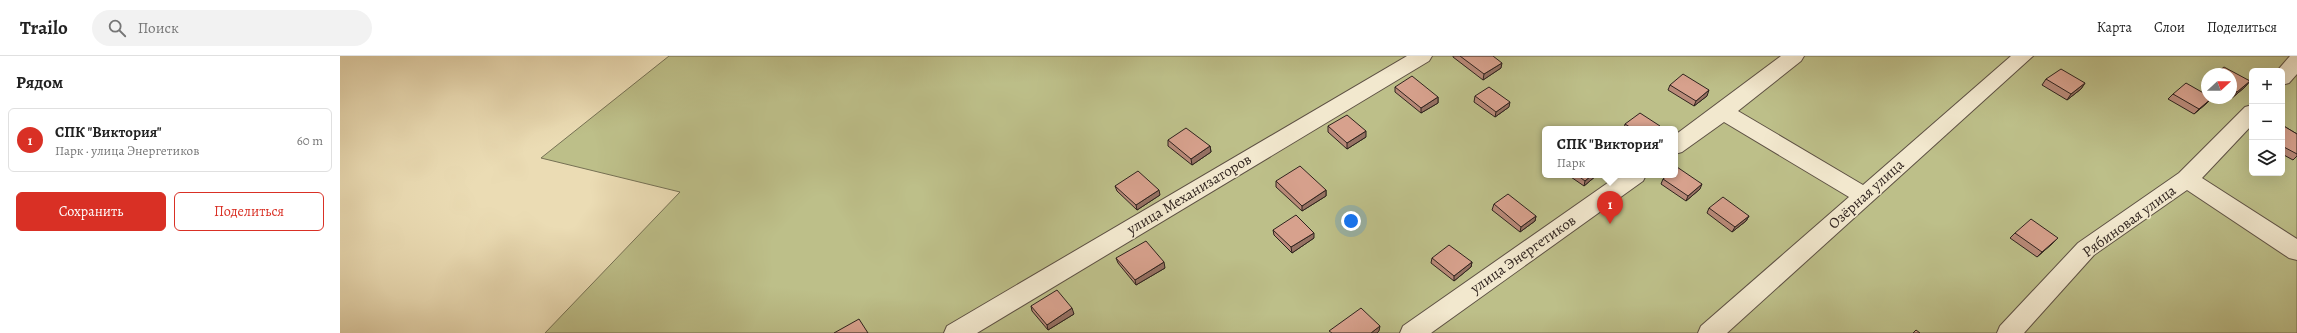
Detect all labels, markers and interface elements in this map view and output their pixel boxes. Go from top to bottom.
search box [92,10,372,46]
text: Trailo [20,15,68,41]
icon: search [106,17,128,39]
text: Поиск [138,18,179,38]
text: Карта [2097,18,2132,37]
text: Слои [2154,18,2185,37]
text: Поделиться [2207,18,2277,37]
north arrow [2201,68,2237,104]
map controls [2249,68,2285,176]
button: + [2249,68,2285,104]
text: Рядом [16,71,63,94]
button: − [2249,104,2285,140]
text: СПК "Виктория" [55,122,162,142]
popup [1542,126,1678,178]
text: 1 [28,132,32,149]
text: 60 m [297,132,323,149]
text: СПК "Виктория" [1557,134,1663,154]
button: layers [2249,140,2285,176]
text: Парк · улица Энергетиков [55,142,199,159]
street label: улица Механизаторов [1122,149,1255,240]
text: Парк [1557,154,1585,171]
street label: Озёрная улица [1824,154,1908,233]
street label: Рябиновая улица [2078,180,2180,262]
pin: 1 [1597,191,1623,224]
button: Сохранить [16,192,166,231]
button: Поделиться [174,192,324,231]
street label: улица Энергетиков [1465,210,1580,299]
your location [1341,211,1361,231]

